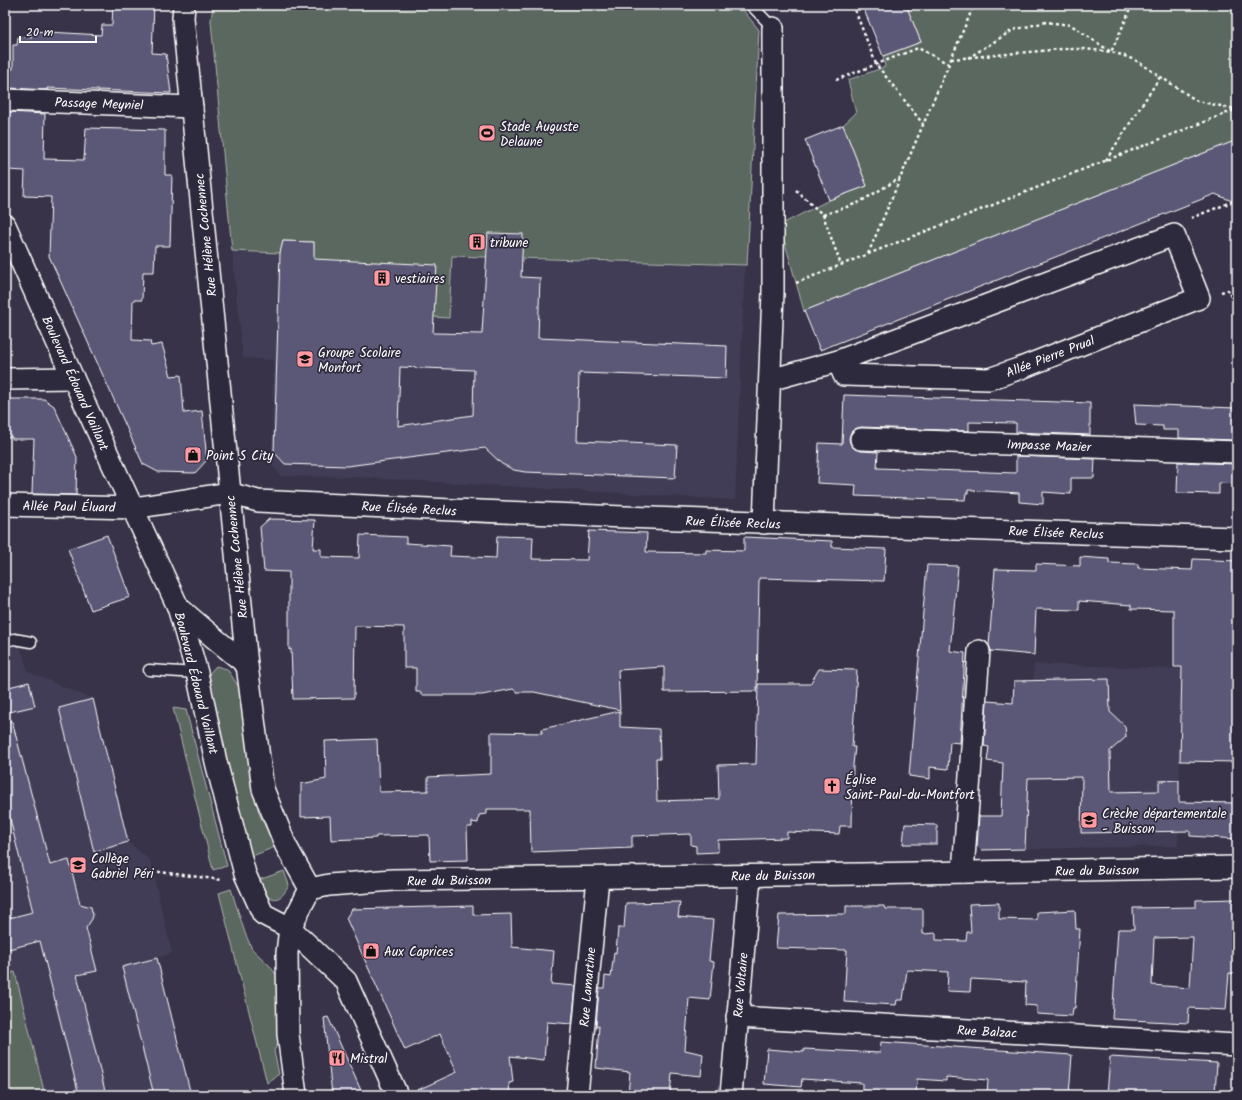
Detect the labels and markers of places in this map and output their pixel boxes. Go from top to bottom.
place label: Stade Auguste Delaune [500,117,579,153]
sports icon: Stade Auguste Delaune [477,123,497,143]
building icon: tribune [467,232,487,252]
place label: tribune [490,233,528,254]
building icon: vestiaires [372,268,392,288]
place label: vestiaires [395,269,445,290]
place label: Groupe Scolaire Monfort [318,343,401,379]
school or university icon: Groupe Scolaire Monfort [295,349,315,369]
shop icon: Point S City [183,445,203,465]
place label: Point S City [206,446,274,467]
place label: Église Saint-Paul-du-Montfort [845,770,975,806]
church icon: Église Saint-Paul-du-Montfort [822,776,842,796]
place label: Crèche départementale - Buisson [1102,804,1227,840]
school or university icon: Crèche départementale - Buisson [1079,810,1099,830]
place label: Collège Gabriel Péri [91,849,155,885]
school or university icon: Collège Gabriel Péri [68,855,88,875]
shop icon: Aux Caprices [361,941,381,961]
place label: Aux Caprices [384,942,454,963]
restaurant icon: Mistral [327,1048,347,1068]
place label: Mistral [350,1049,388,1070]

